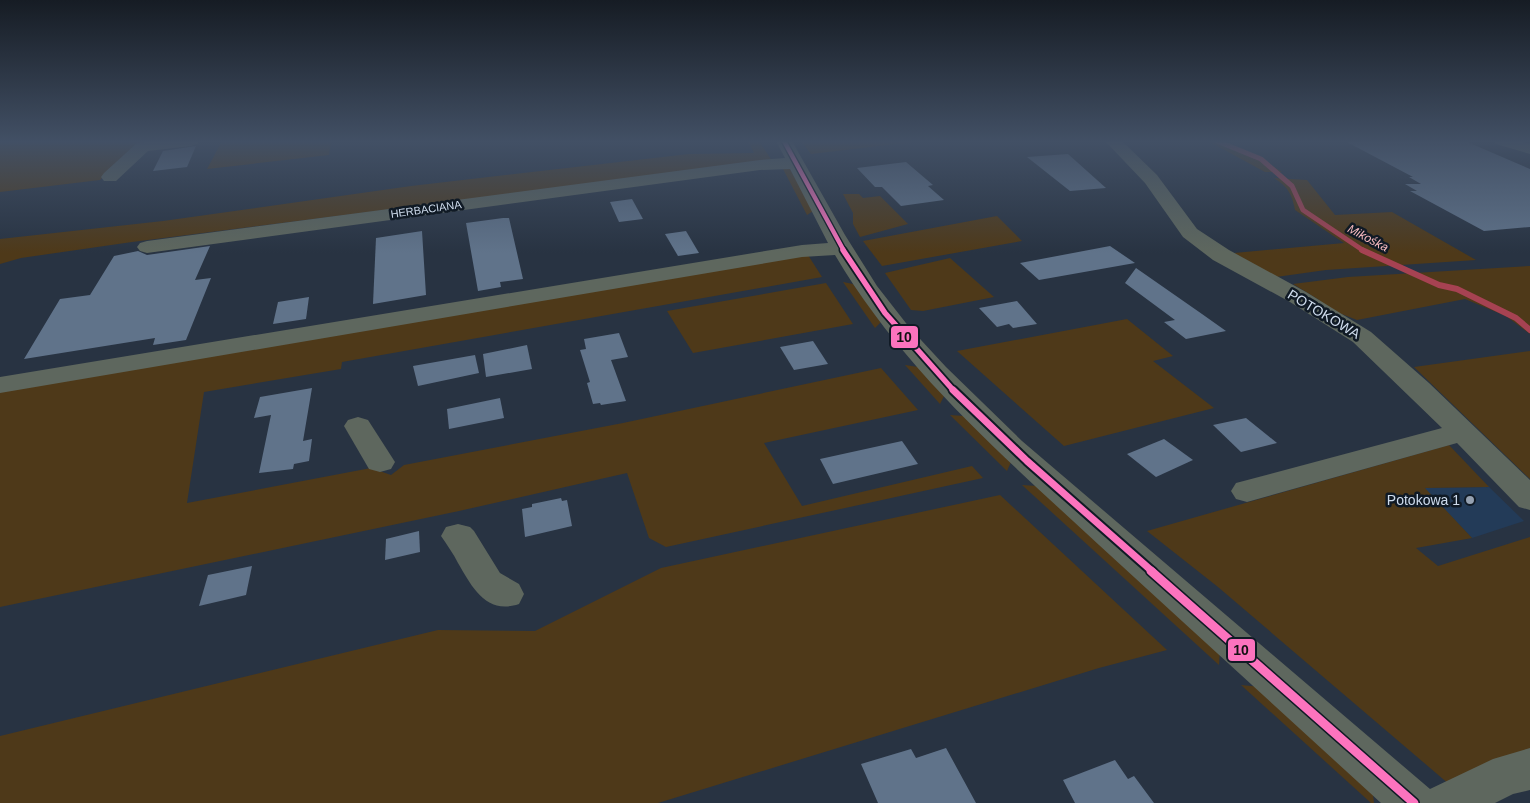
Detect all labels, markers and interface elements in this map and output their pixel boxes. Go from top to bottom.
street label: HERBACIANA [390,198,463,220]
water label: Mikośka [1345,221,1391,255]
street label: POTOKOWA [1285,286,1364,342]
line badge: 10 [890,325,919,349]
text: 10 [896,329,912,345]
place label: Potokowa 1 [1387,492,1460,508]
marker: Potokowa 1 [1464,494,1476,506]
line badge: 10 [1227,638,1256,662]
text: 10 [1233,642,1249,658]

